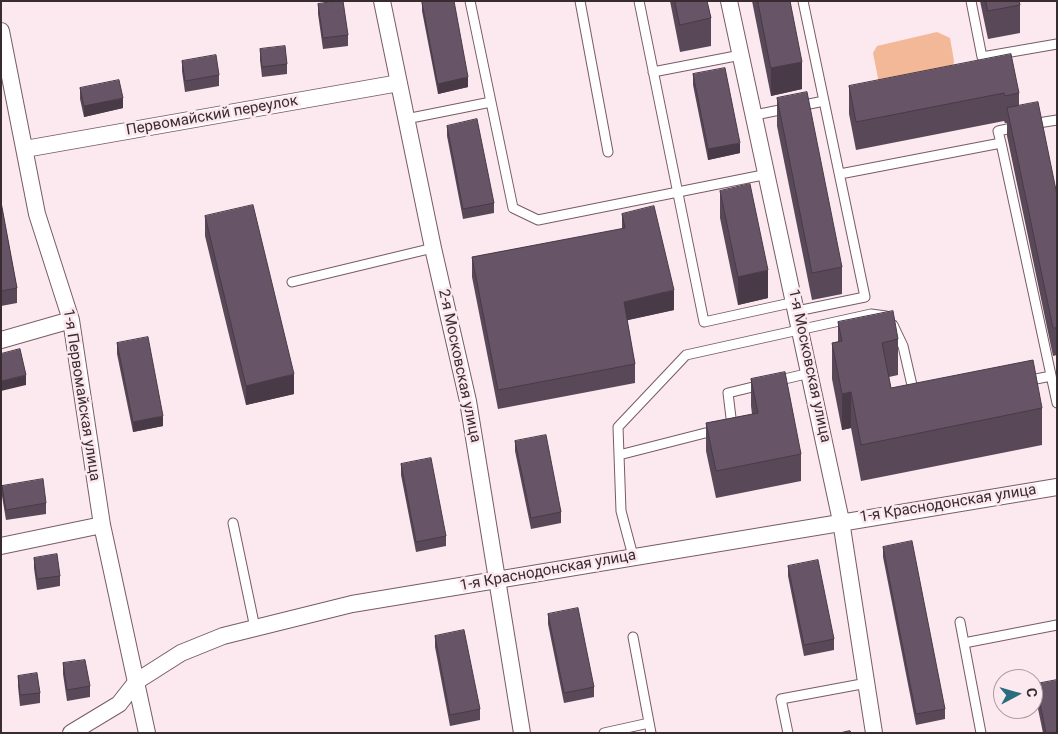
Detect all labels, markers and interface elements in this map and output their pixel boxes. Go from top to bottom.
street label: Первомайский переулок [125,92,299,140]
street label: 2-я Московская улица [434,288,484,444]
street label: 1-я Московская улица [784,288,834,444]
street label: 1-я Первомайская улица [59,308,103,482]
street label: 1-я Краснодонская улица [858,481,1038,527]
street label: 1-я Краснодонская улица [458,547,638,595]
north arrow [993,669,1043,719]
text: С [1023,687,1040,698]

